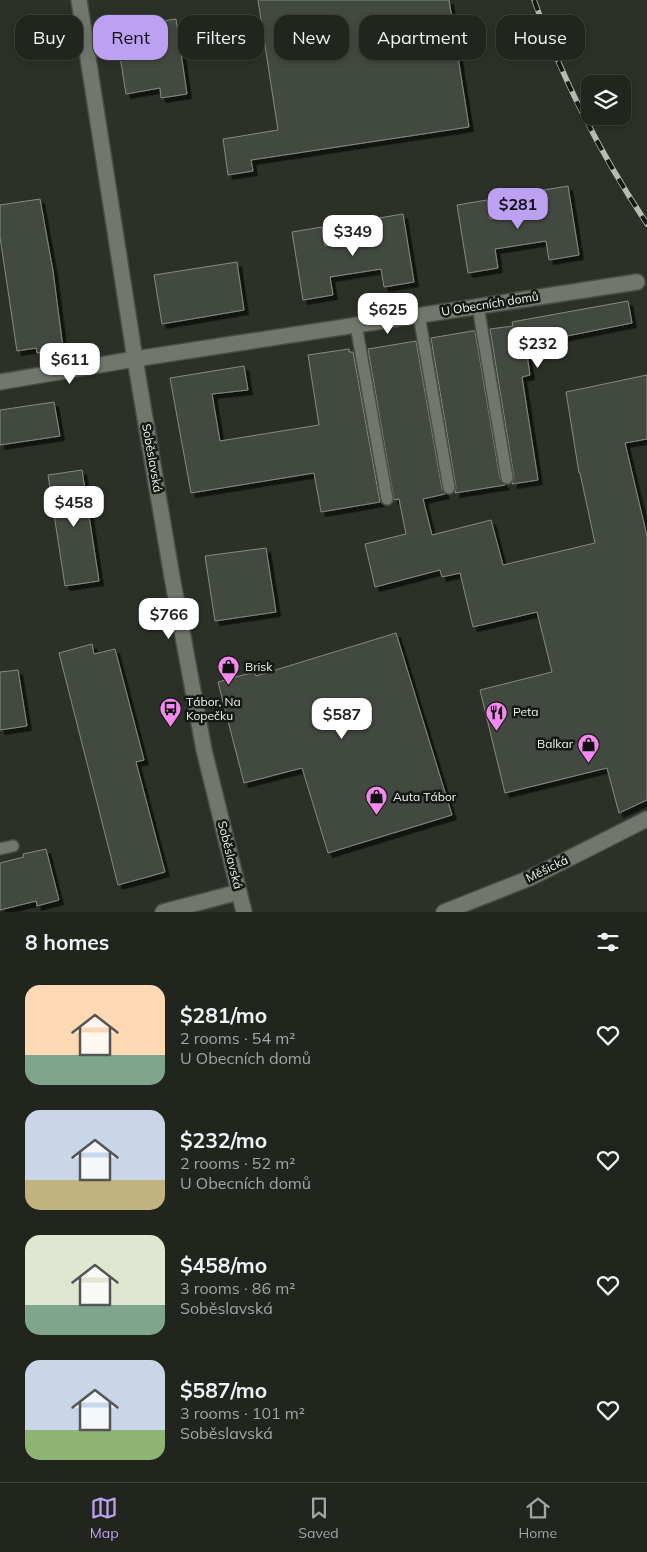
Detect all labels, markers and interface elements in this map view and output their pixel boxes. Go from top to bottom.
chip: Buy [15,15,83,60]
chip: Rent [93,15,168,60]
chip: Filters [178,15,264,60]
chip: New [274,15,349,60]
chip: Apartment [359,15,486,60]
chip: House [496,15,585,60]
map controls [581,75,631,125]
button: layers [581,75,631,125]
pin: $281 [488,188,548,230]
text: $281 [499,194,537,214]
pin: $349 [323,214,383,257]
text: $349 [334,221,372,241]
street label: U Obecních domů [440,288,540,319]
pin: $625 [358,292,418,335]
text: $625 [369,299,407,319]
pin: $232 [508,326,568,369]
text: $232 [519,333,557,353]
pin: $611 [40,342,100,385]
text: $611 [51,349,89,369]
street label: Soběslavská [139,422,166,493]
pin: $458 [44,486,104,528]
text: $458 [55,492,93,512]
pin: $766 [139,598,199,640]
text: $766 [150,604,188,624]
shop icon: Brisk [217,655,241,686]
place label: Brisk [245,659,273,674]
place label: Tábor, Na Kopečku [186,694,241,723]
bus stop icon: Tábor, Na Kopečku [158,697,182,728]
pin: $587 [312,698,372,740]
restaurant icon: Peta [485,700,509,731]
text: $587 [323,704,361,724]
place label: Peta [513,704,538,719]
shop icon: Balkar [577,732,601,763]
place label: Balkar [537,736,574,751]
shop icon: Auta Tábor [365,785,389,816]
place label: Auta Tábor [393,789,457,804]
street label: Soběslavská [215,819,246,890]
street label: Měšická [523,852,570,885]
icon: filters [594,928,622,956]
text: 8 homes [25,929,109,955]
text: $281/mo [180,1002,267,1028]
icon: home [65,1005,125,1065]
icon: heart [594,1021,622,1049]
text: 2 rooms · 54 m² [180,1028,295,1048]
text: U Obecních domů [180,1048,311,1068]
text: $232/mo [180,1127,267,1153]
icon: home [65,1130,125,1190]
icon: heart [594,1146,622,1174]
text: 2 rooms · 52 m² [180,1153,295,1173]
text: U Obecních domů [180,1173,311,1193]
text: $458/mo [180,1252,267,1278]
icon: home [65,1255,125,1315]
icon: heart [594,1271,622,1299]
text: 3 rooms · 86 m² [180,1278,295,1298]
text: Soběslavská [180,1298,273,1318]
text: $587/mo [180,1377,267,1403]
icon: home [65,1380,125,1440]
icon: heart [594,1396,622,1424]
text: 3 rooms · 101 m² [180,1403,305,1423]
text: Soběslavská [180,1423,273,1443]
tab: Map [90,1494,119,1542]
tab: Saved [298,1494,339,1542]
tab: Home [518,1494,557,1542]

